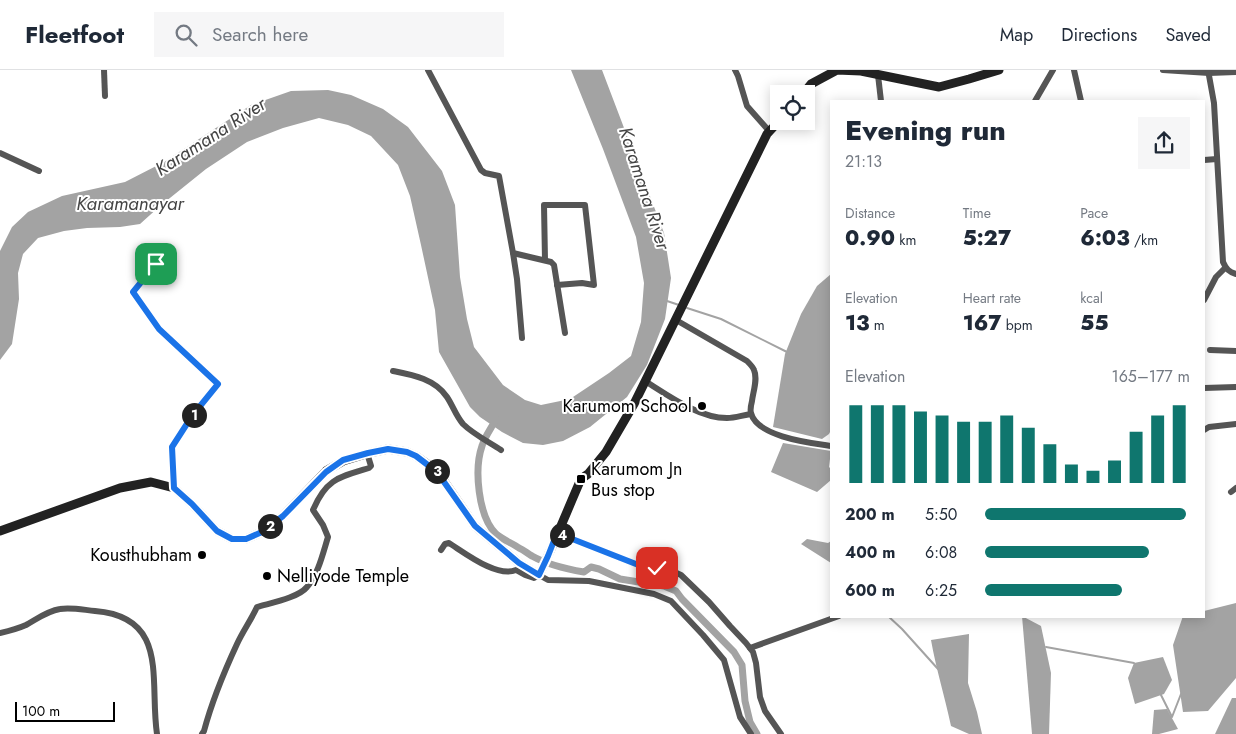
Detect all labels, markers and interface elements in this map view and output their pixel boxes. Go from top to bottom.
search box [154,12,504,57]
text: Fleetfoot [25,17,124,52]
icon: search [172,21,200,49]
text: Search here [212,21,308,48]
text: Map [1000,22,1033,48]
text: Directions [1061,22,1137,48]
text: Saved [1165,22,1211,48]
map controls [770,85,815,130]
button: locate [770,85,815,130]
water label: Karamana River [150,90,272,182]
text: Evening run [845,110,1006,151]
button: share [1138,117,1190,169]
water label: Karamana River [612,123,678,254]
text: 21:13 [845,150,882,173]
water label: Karamanayar [76,190,186,217]
text: Distance [845,203,895,223]
text: Time [963,203,991,223]
text: Pace [1080,203,1108,223]
text: 0.90 [845,223,895,253]
text: 5:27 [963,223,1011,253]
text: 6:03 [1080,223,1130,253]
text: km [895,230,916,250]
text: /km [1130,230,1158,250]
pin [135,243,177,285]
icon: arrive [142,250,170,278]
text: Elevation [845,288,898,308]
text: Heart rate [963,288,1021,308]
text: kcal [1080,288,1103,308]
text: 13 [845,308,870,338]
text: 167 [963,308,1002,338]
text: 55 [1080,308,1108,338]
text: m [870,315,885,335]
text: bpm [1002,315,1033,335]
text: Elevation [845,365,905,388]
text: 165–177 m [1111,365,1190,388]
place label: Karumom School [563,393,692,419]
marker: Karumom School [696,400,708,412]
pin: 1 [182,402,206,428]
text: 1 [191,405,198,425]
place label: Karumom Jn Bus stop [591,456,683,503]
pin: 3 [424,458,450,484]
text: 3 [433,461,442,481]
marker: Karumom Jn Bus stop [575,473,587,485]
text: 200 m [845,503,895,526]
text: 5:50 [925,503,957,526]
pin: 2 [258,514,282,538]
text: 2 [266,516,275,536]
pin: 4 [550,522,574,548]
text: 4 [558,525,567,545]
text: 400 m [845,541,895,564]
text: 6:08 [925,541,957,564]
place label: Kousthubham [90,542,192,568]
pin [636,547,678,589]
marker: Kousthubham [196,549,208,561]
icon: check [643,554,671,582]
place label: Nelliyode Temple [277,563,409,589]
marker: Nelliyode Temple [261,570,273,582]
text: 600 m [845,579,895,602]
text: 6:25 [925,579,957,602]
scale bar [15,699,115,722]
text: 100 m [22,701,60,721]

